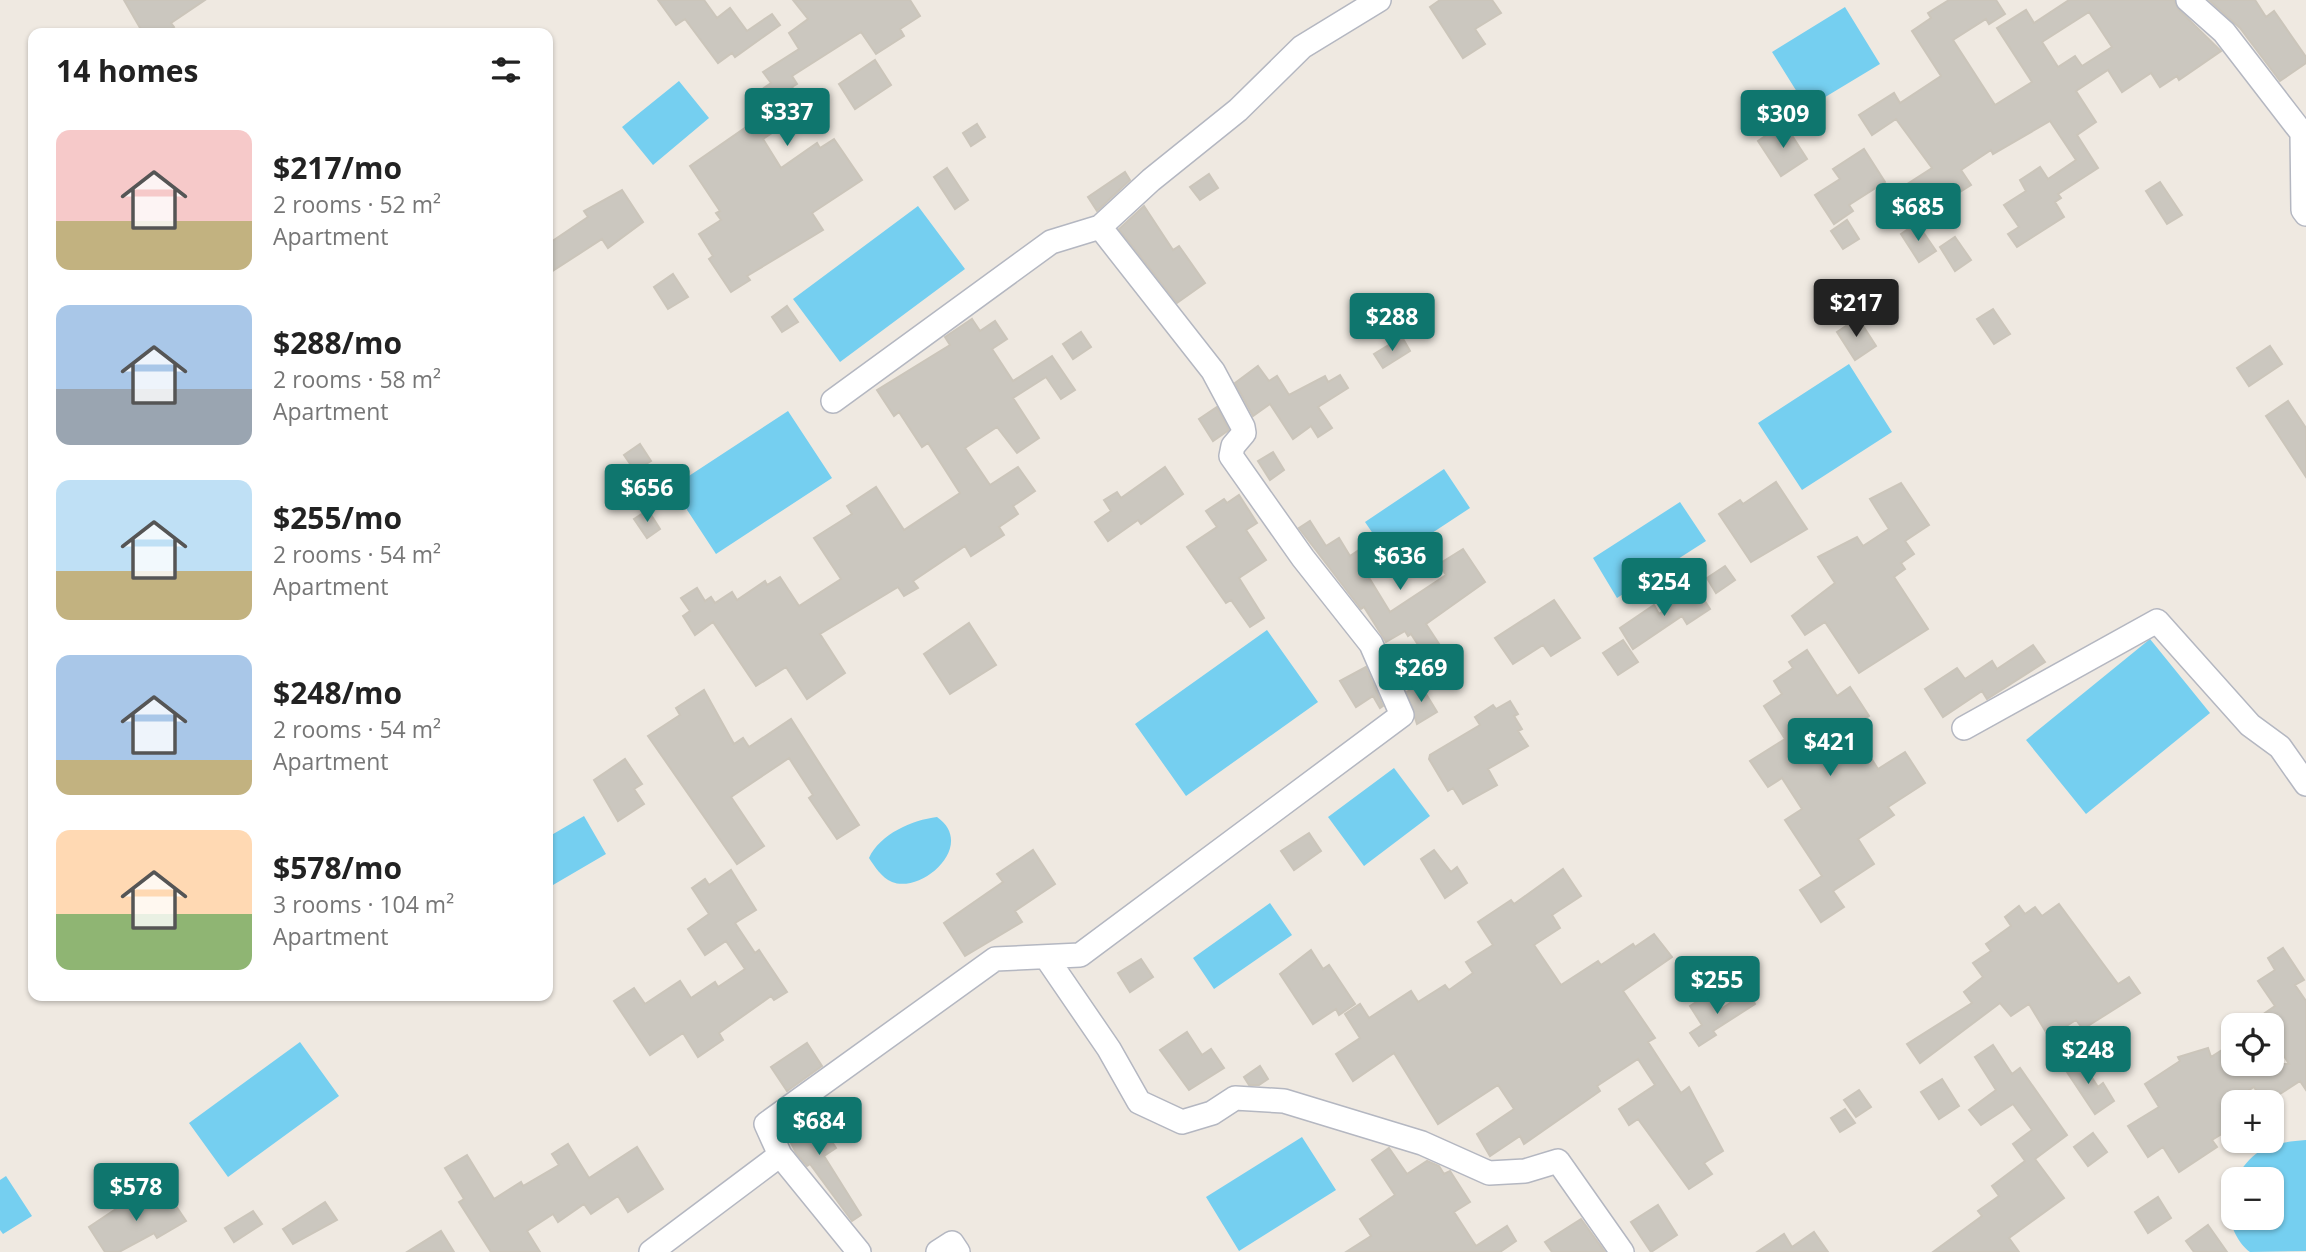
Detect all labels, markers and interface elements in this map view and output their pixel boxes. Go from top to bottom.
text: 14 homes [56,50,199,91]
icon: filters [487,51,525,89]
pin: $337 [746,88,828,148]
pin: $309 [1742,90,1824,150]
text: $337 [761,95,813,127]
text: $309 [1757,97,1809,129]
text: $217/mo [273,147,402,188]
icon: home [112,158,196,242]
pin: $685 [1877,184,1959,243]
text: 2 rooms · 52 m² [273,188,441,220]
text: $685 [1892,190,1944,222]
text: Apartment [273,220,389,252]
pin: $217 [1815,280,1897,339]
text: $217 [1830,286,1882,318]
pin: $288 [1351,294,1433,353]
text: $288 [1366,300,1418,332]
text: $288/mo [273,322,402,363]
icon: home [112,333,196,417]
text: 2 rooms · 58 m² [273,363,441,395]
text: Apartment [273,395,389,427]
pin: $656 [606,464,688,524]
text: $656 [621,471,673,503]
text: $255/mo [273,497,402,538]
icon: home [112,508,196,592]
pin: $636 [1359,532,1441,592]
text: 2 rooms · 54 m² [273,538,441,570]
text: $636 [1374,539,1426,571]
pin: $254 [1623,558,1705,618]
text: $254 [1638,565,1690,597]
text: Apartment [273,570,389,602]
pin: $269 [1380,644,1462,704]
text: $269 [1395,651,1447,683]
text: $248/mo [273,672,402,713]
icon: home [112,683,196,767]
text: 2 rooms · 54 m² [273,713,441,745]
pin: $421 [1789,718,1871,778]
text: $421 [1804,725,1856,757]
text: Apartment [273,745,389,777]
text: $578/mo [273,847,402,888]
icon: home [112,858,196,942]
text: 3 rooms · 104 m² [273,888,454,920]
text: Apartment [273,920,389,952]
pin: $255 [1676,956,1758,1016]
text: $255 [1691,963,1743,995]
map controls [2221,1013,2284,1230]
button: locate [2221,1013,2284,1076]
pin: $248 [2047,1026,2129,1086]
text: $248 [2062,1033,2114,1065]
button: + [2221,1090,2284,1153]
pin: $684 [778,1098,860,1157]
text: $684 [793,1104,845,1136]
pin: $578 [95,1164,177,1223]
button: − [2221,1167,2284,1230]
text: $578 [110,1170,162,1202]

